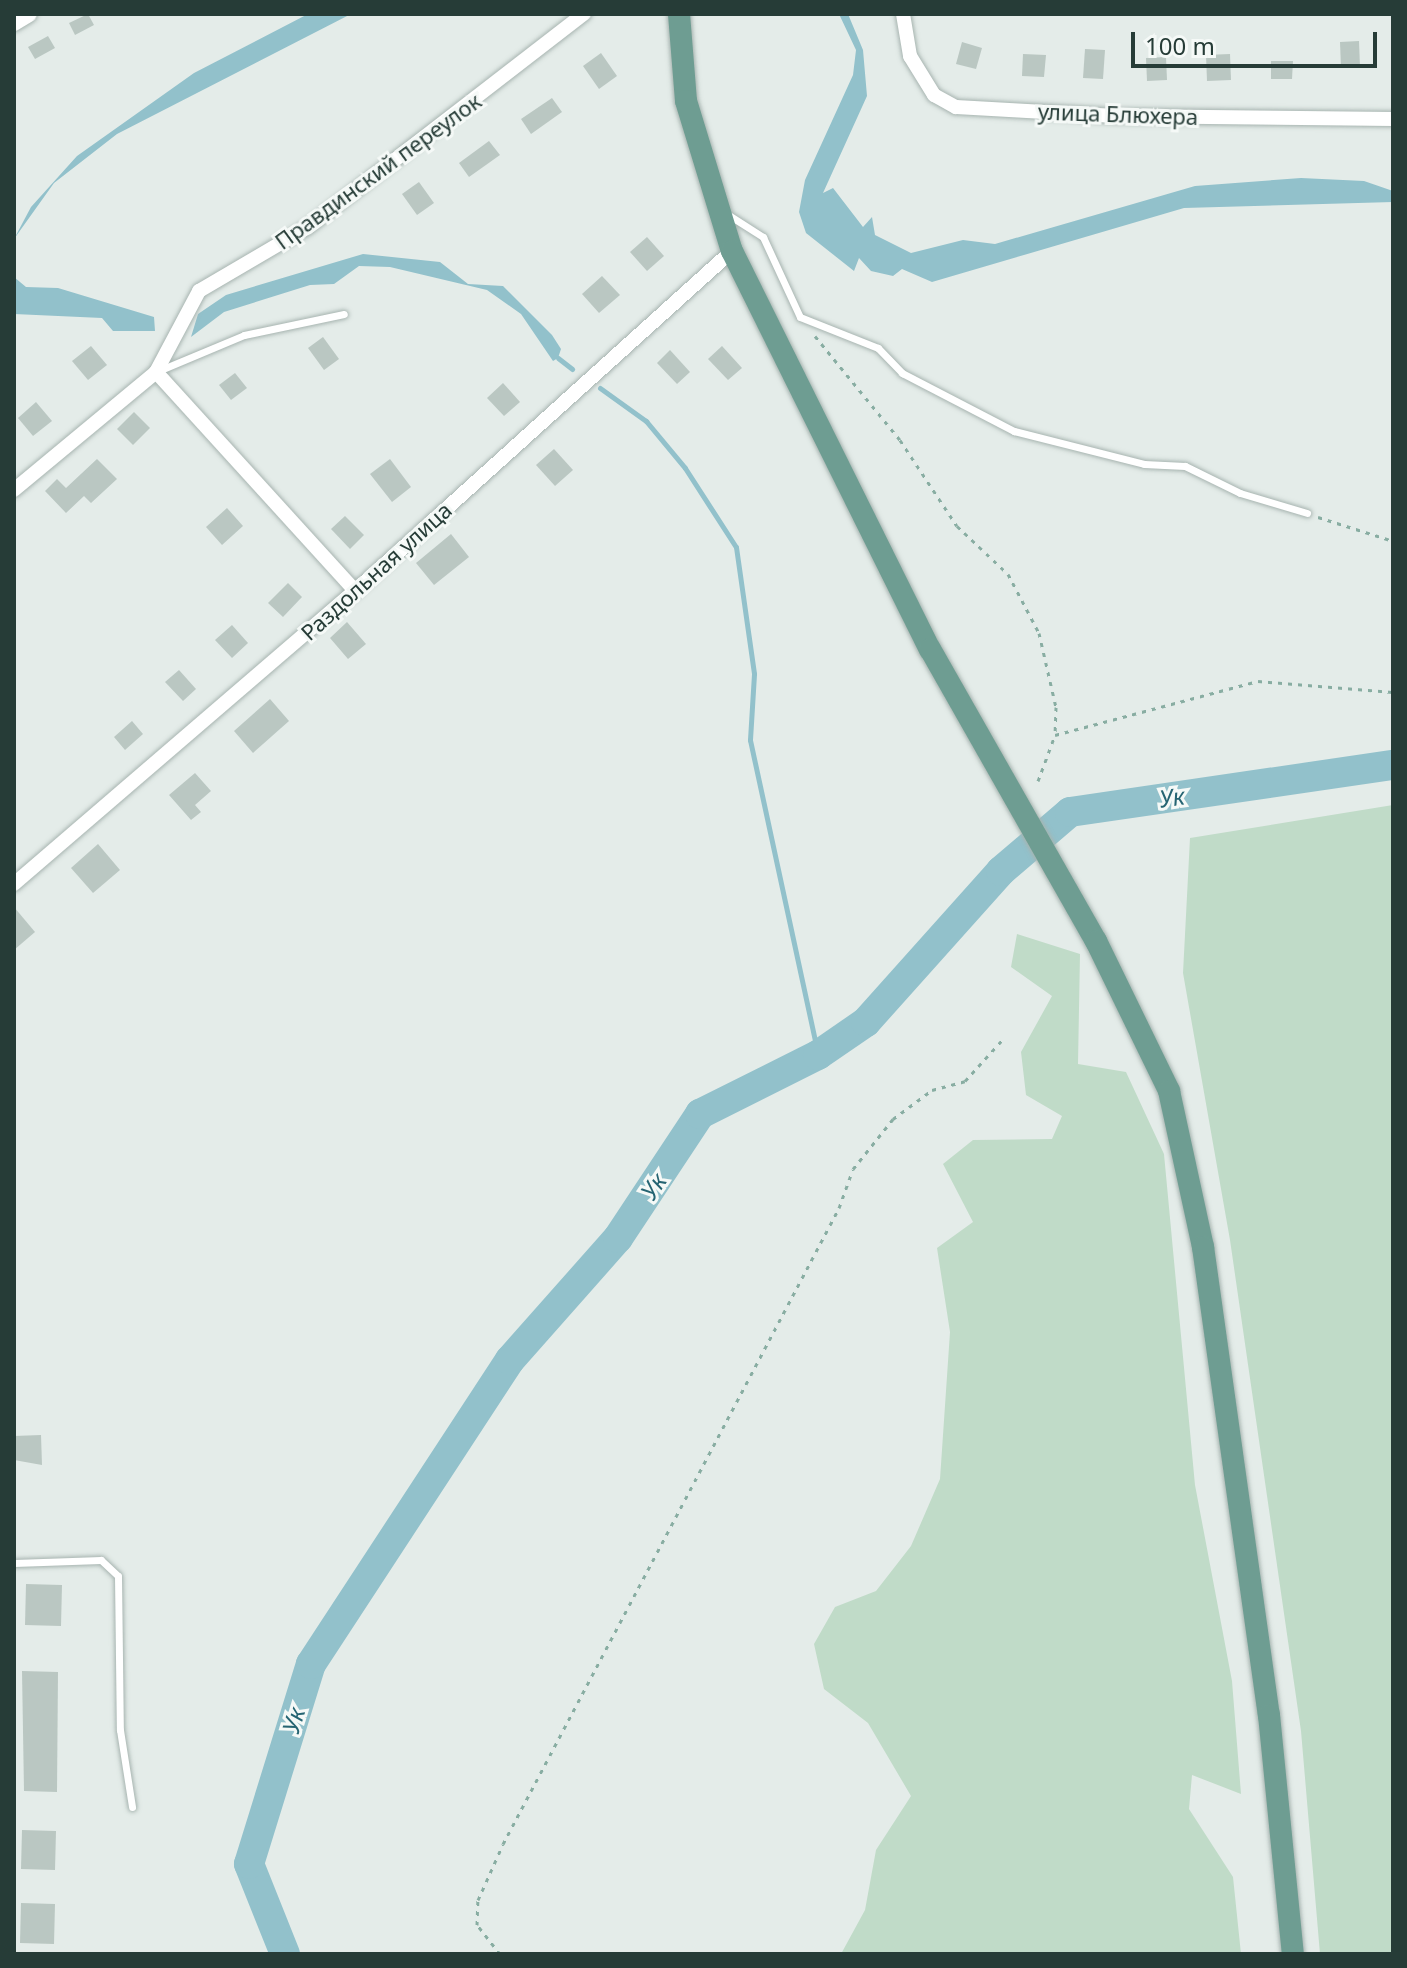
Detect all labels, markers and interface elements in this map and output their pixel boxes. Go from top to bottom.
scale bar [1135,16,1381,66]
text: 100 m [1145,29,1215,62]
street label: Правдинский переулок [270,87,486,255]
street label: улица Блюхера [1037,98,1199,130]
street label: Раздольная улица [295,496,457,646]
water label: Ук [1158,781,1186,813]
water label: Ук [634,1168,672,1204]
water label: Ук [276,1704,310,1736]

